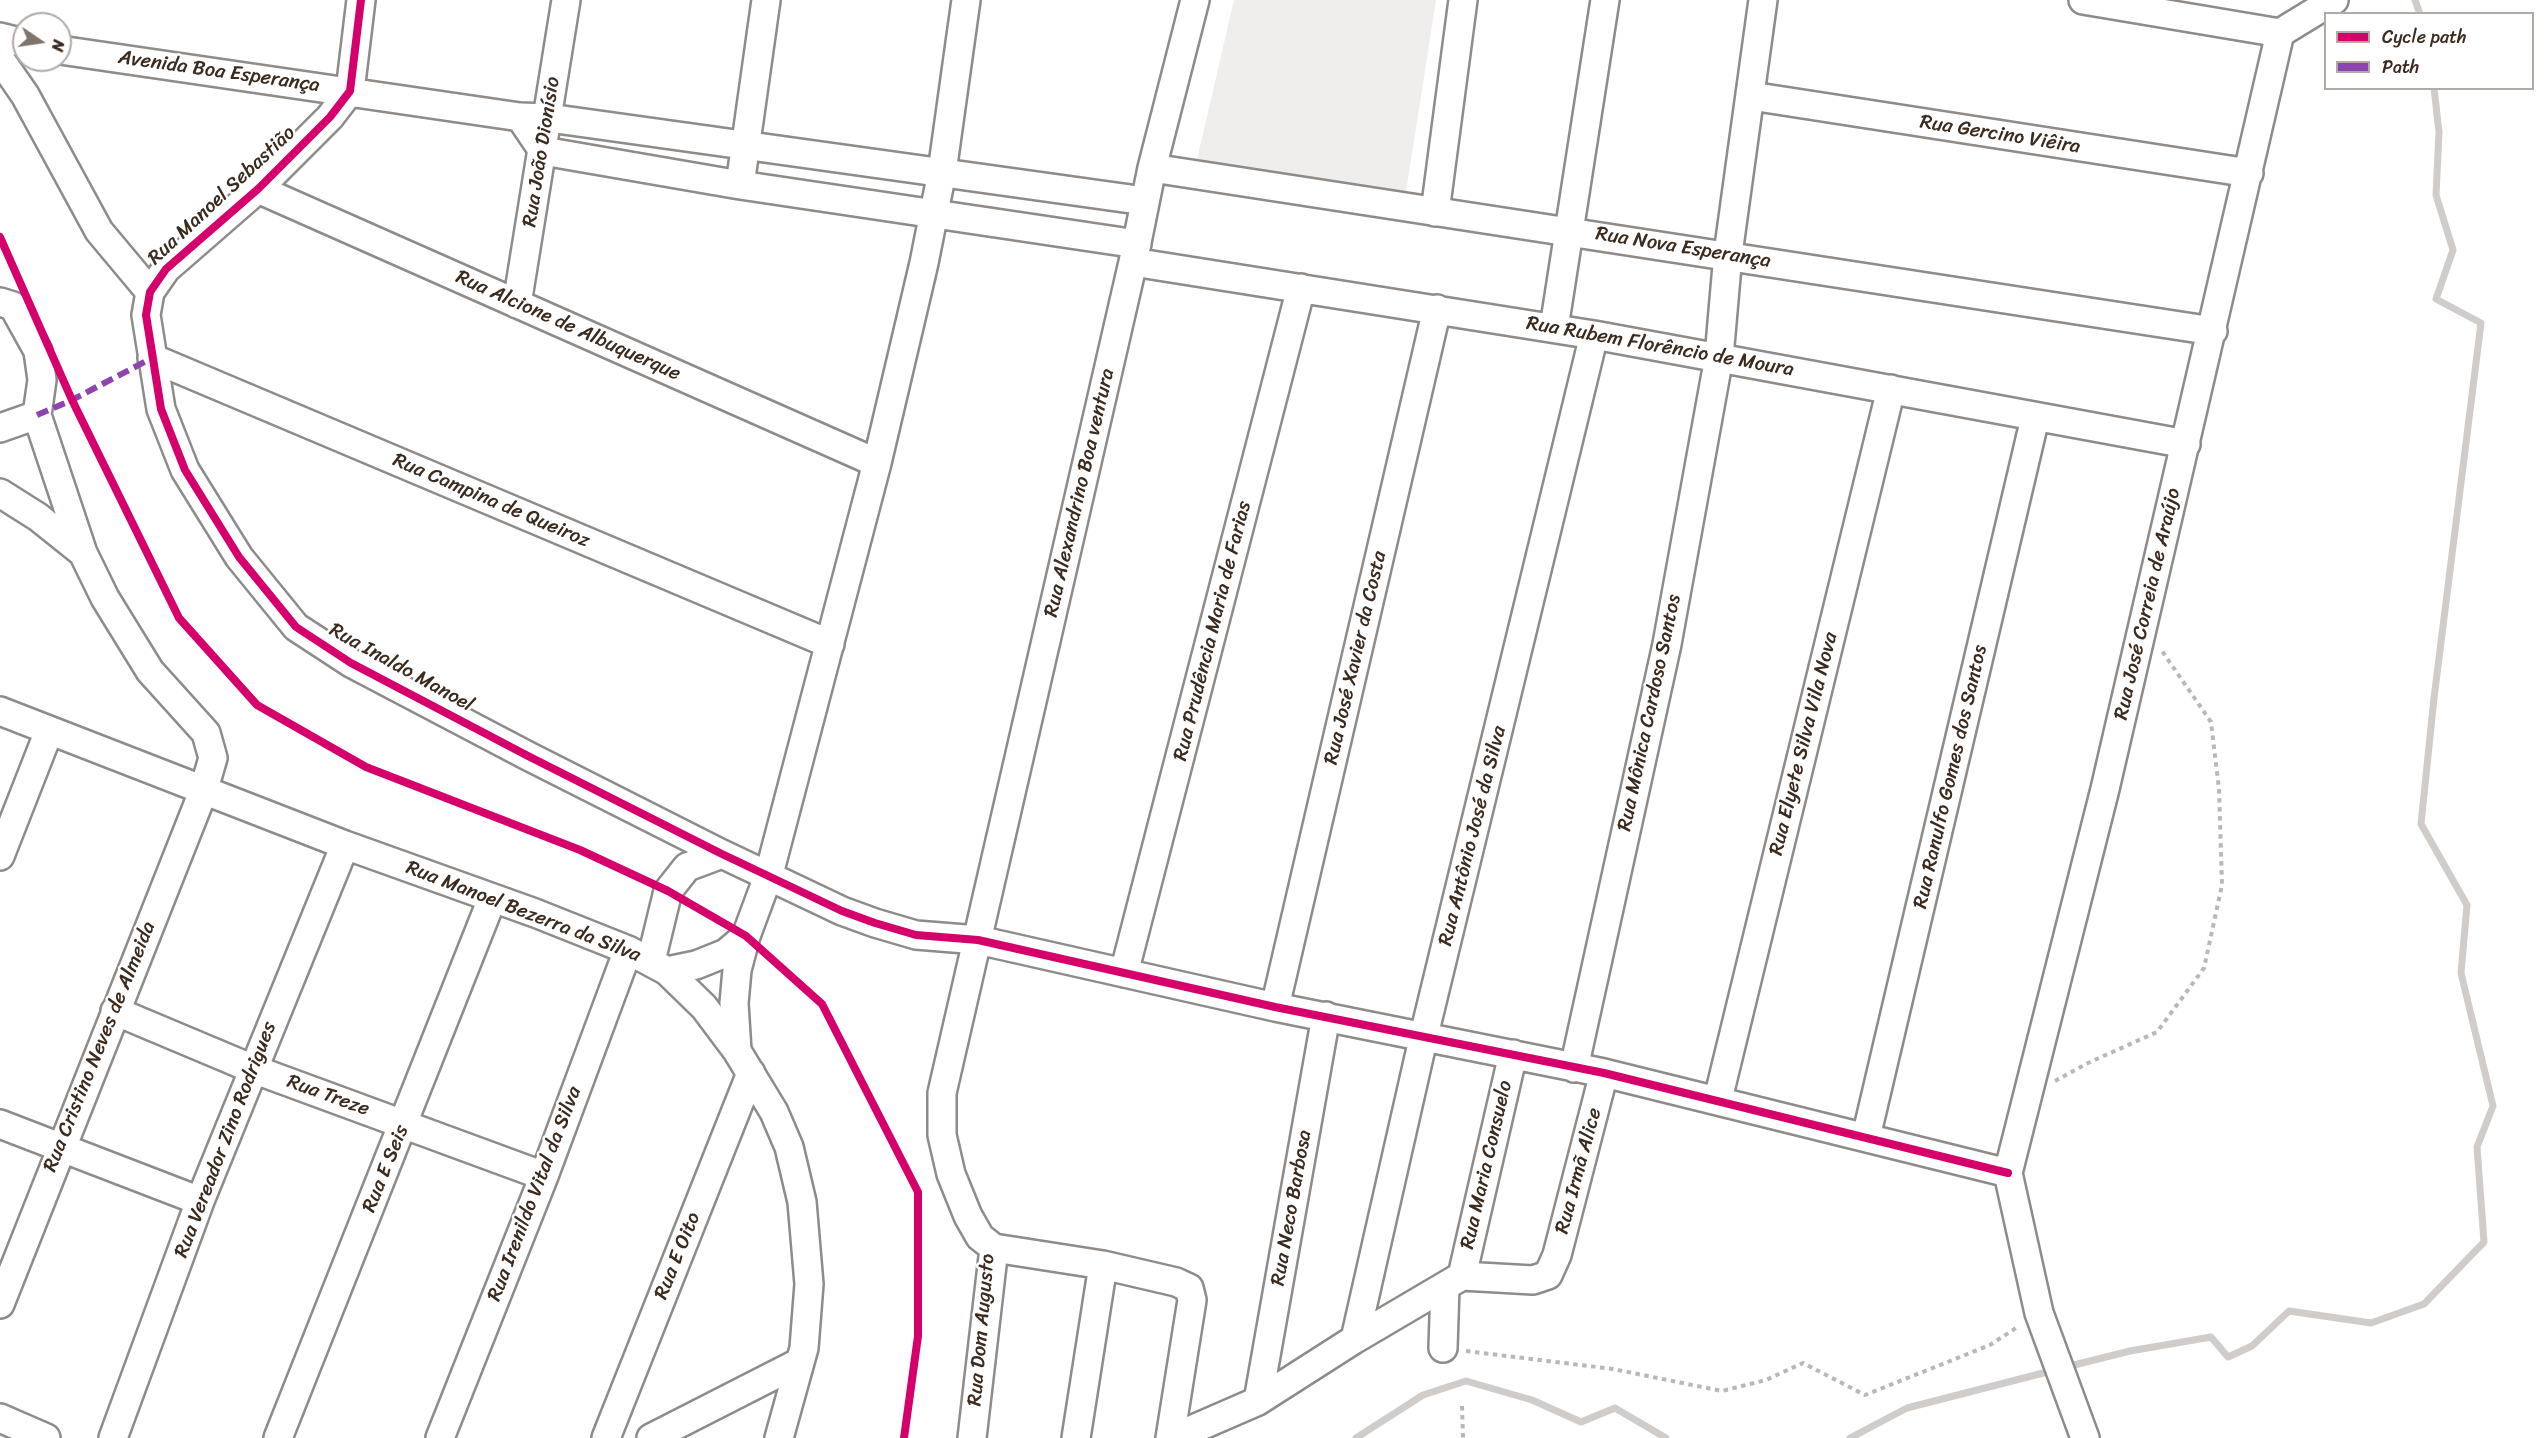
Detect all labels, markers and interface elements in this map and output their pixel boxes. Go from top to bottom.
north arrow [12,12,72,72]
legend [2324,12,2534,90]
text: Cycle path [2382,21,2466,53]
text: N [43,37,73,54]
street label: Avenida Boa Esperança [117,46,321,98]
text: Path [2382,51,2419,83]
street label: Rua João Dionísio [518,75,566,229]
street label: Rua Gercino Viêira [1918,110,2082,160]
street label: Rua Manoel Sebastião [143,121,301,271]
street label: Rua Nova Esperança [1594,222,1772,274]
street label: Rua Alcione de Albuquerque [452,266,684,386]
street label: Rua Rubem Florêncio de Moura [1525,312,1795,382]
street label: Rua Alexandrino Boa ventura [1040,366,1120,620]
street label: Rua Campina de Queiroz [389,449,593,553]
street label: Rua José Correia de Araújo [2110,486,2186,722]
street label: Rua Prudência Maria de Farias [1169,499,1257,763]
street label: Rua José Xavier da Costa [1320,549,1392,767]
street label: Rua Mônica Cardoso Santos [1613,592,1687,834]
street label: Rua Inaldo Manoel [325,618,477,718]
street label: Rua Elyete Silva Vila Nova [1765,630,1843,858]
street label: Rua Ranulfo Gomes dos Santos [1909,643,1993,911]
street label: Rua Antônio José da Silva [1434,724,1512,948]
street label: Rua Manoel Bezerra da Silva [402,856,644,968]
street label: Rua Cristino Neves de Almeida [39,918,161,1176]
street label: Rua Vereador Zino Rodrigues [170,1019,282,1261]
street label: Rua Treze [284,1070,372,1122]
street label: Rua Maria Consuelo [1456,1078,1518,1252]
street label: Rua Irenildo Vital da Silva [483,1083,587,1305]
street label: Rua Irmã Alice [1551,1105,1607,1237]
street label: Rua E Seis [358,1122,414,1216]
street label: Rua Neco Barbosa [1267,1128,1317,1288]
street label: Rua E Oito [650,1209,706,1303]
street label: Rua Dom Augusto [963,1253,1001,1407]

